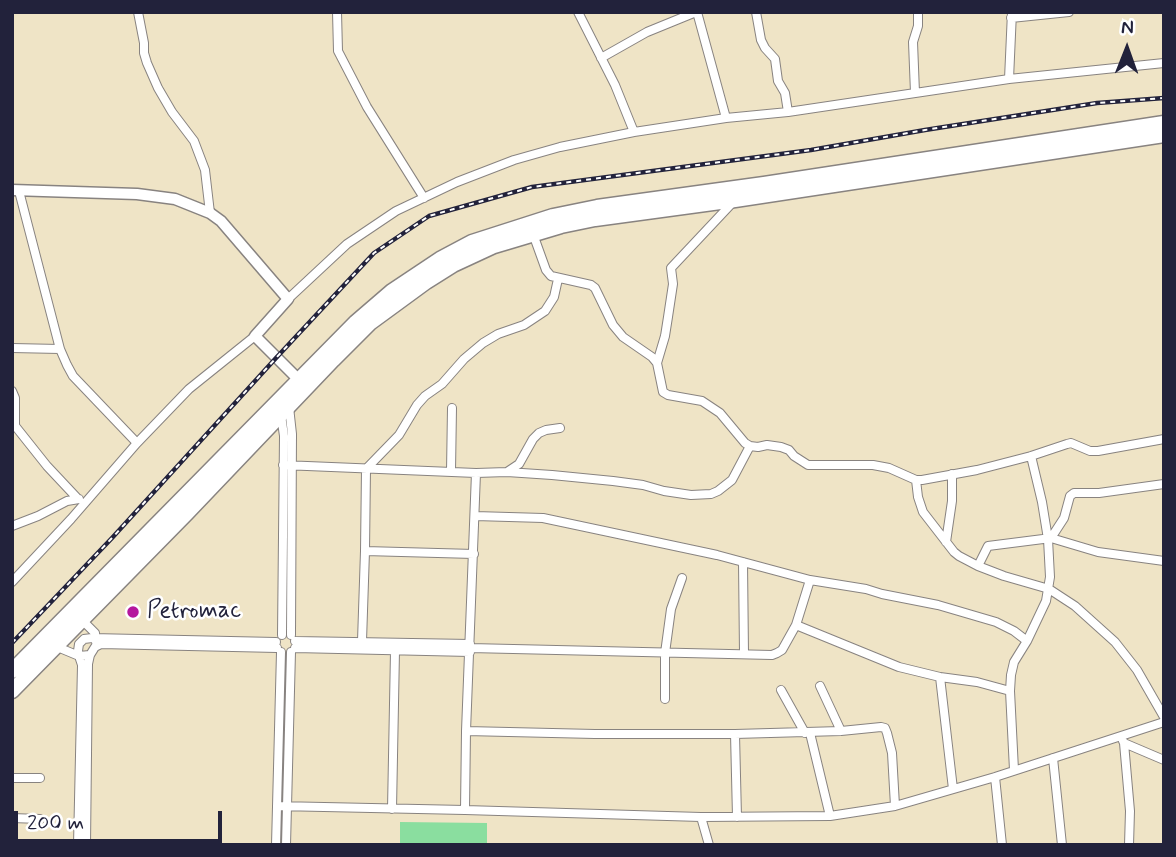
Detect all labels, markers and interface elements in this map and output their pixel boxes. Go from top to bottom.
north arrow [1092,14,1162,84]
text: N [1121,15,1134,40]
place label: Petromac [147,598,241,626]
marker: Petromac [125,604,141,620]
scale bar [18,798,226,842]
text: 200 m [27,809,84,837]

